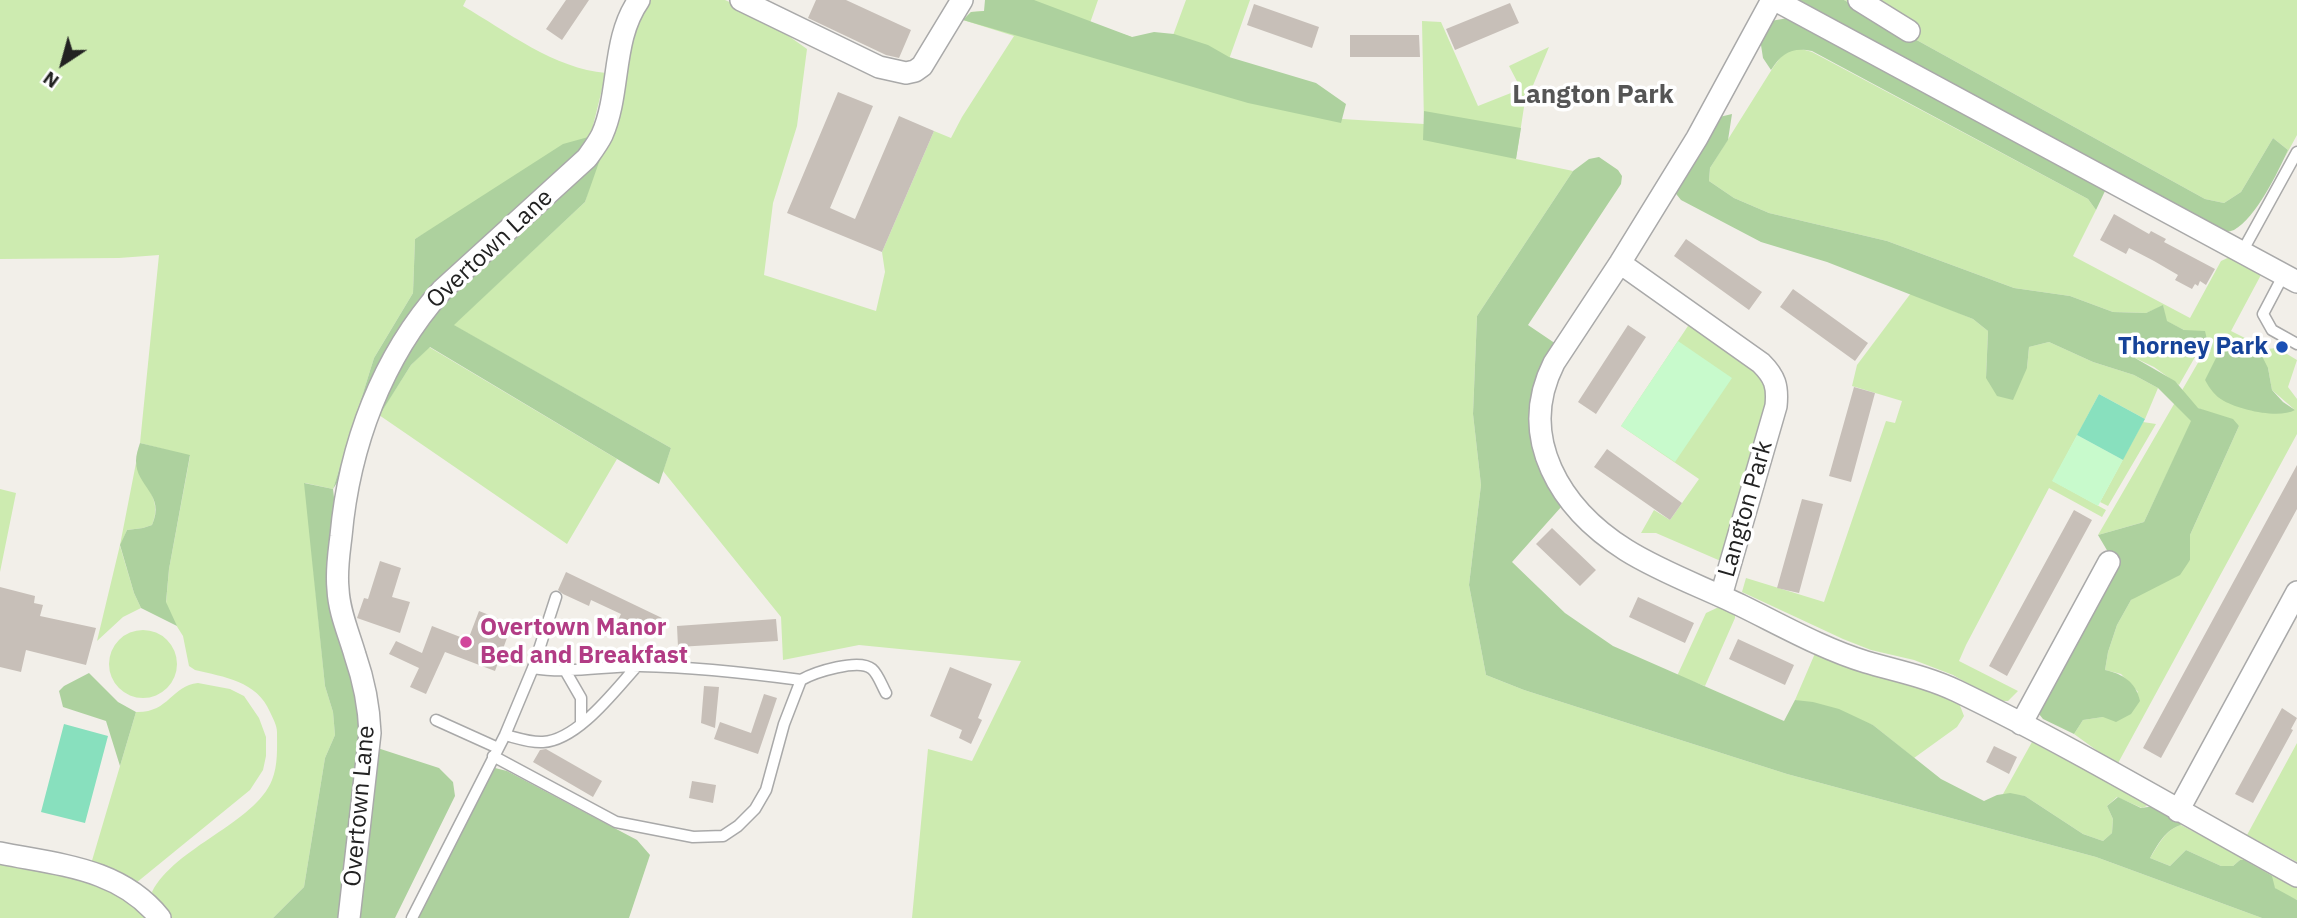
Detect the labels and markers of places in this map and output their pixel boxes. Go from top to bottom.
place label: Thorney Park [2118,333,2268,361]
marker: Thorney Park [2274,339,2290,355]
place label: Overtown Manor Bed and Breakfast [480,614,688,670]
marker: Overtown Manor Bed and Breakfast [458,634,474,650]

